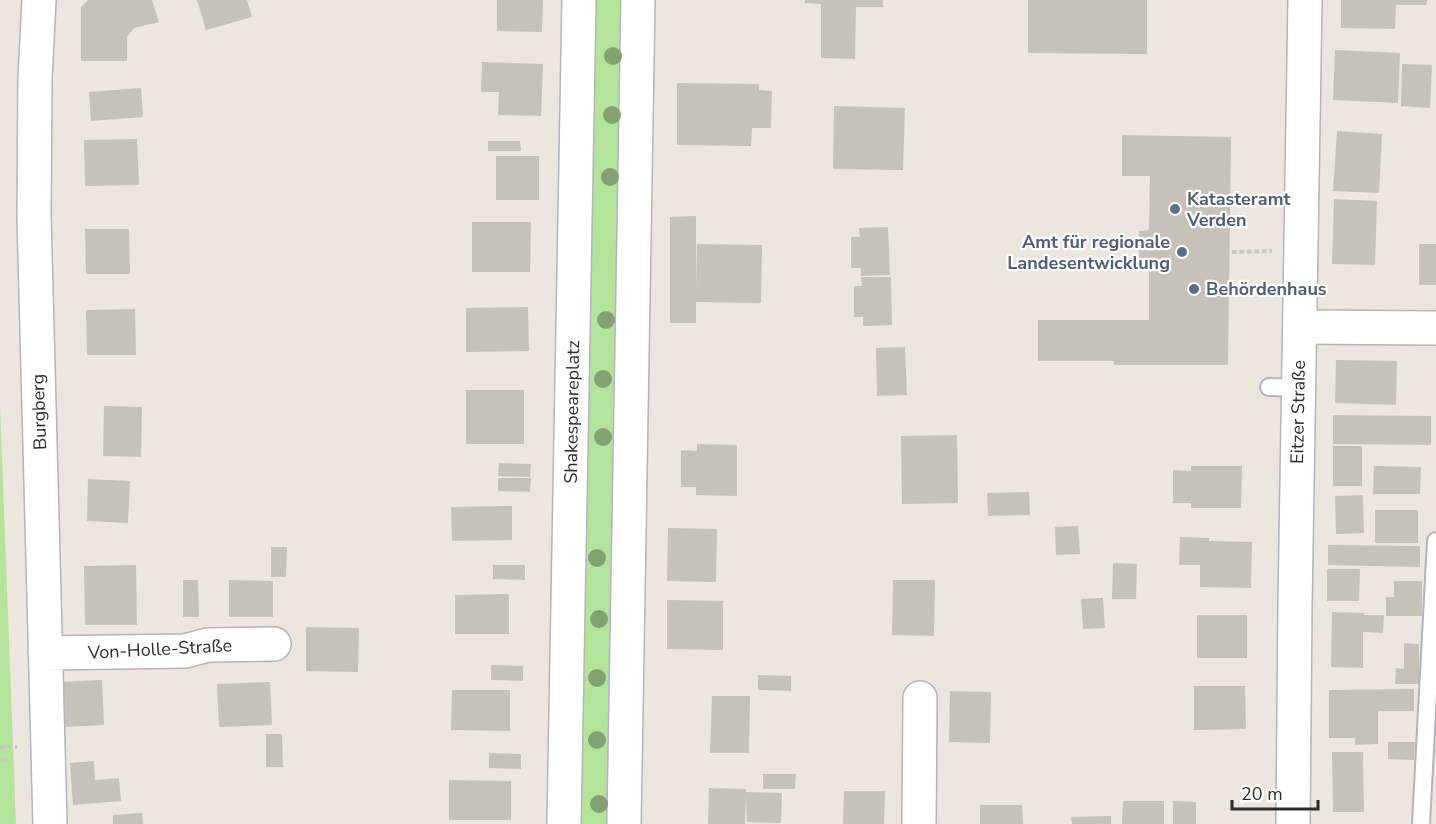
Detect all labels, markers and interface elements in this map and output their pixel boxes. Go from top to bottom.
place label: Katasteramt Verden [1186,187,1290,232]
marker: Katasteramt Verden [1168,202,1182,216]
place label: Amt für regionale Landesentwicklung [1007,230,1170,275]
marker: Amt für regionale Landesentwicklung [1175,245,1189,259]
place label: Behördenhaus [1206,277,1327,301]
marker: Behördenhaus [1187,282,1201,296]
street label: Shakespeareplatz [559,340,585,484]
street label: Eitzer Straße [1285,360,1311,464]
street label: Burgberg [26,374,52,450]
street label: Von-Holle-Straße [86,633,233,665]
scale bar [1232,773,1318,811]
text: 20 m [1241,782,1283,806]

